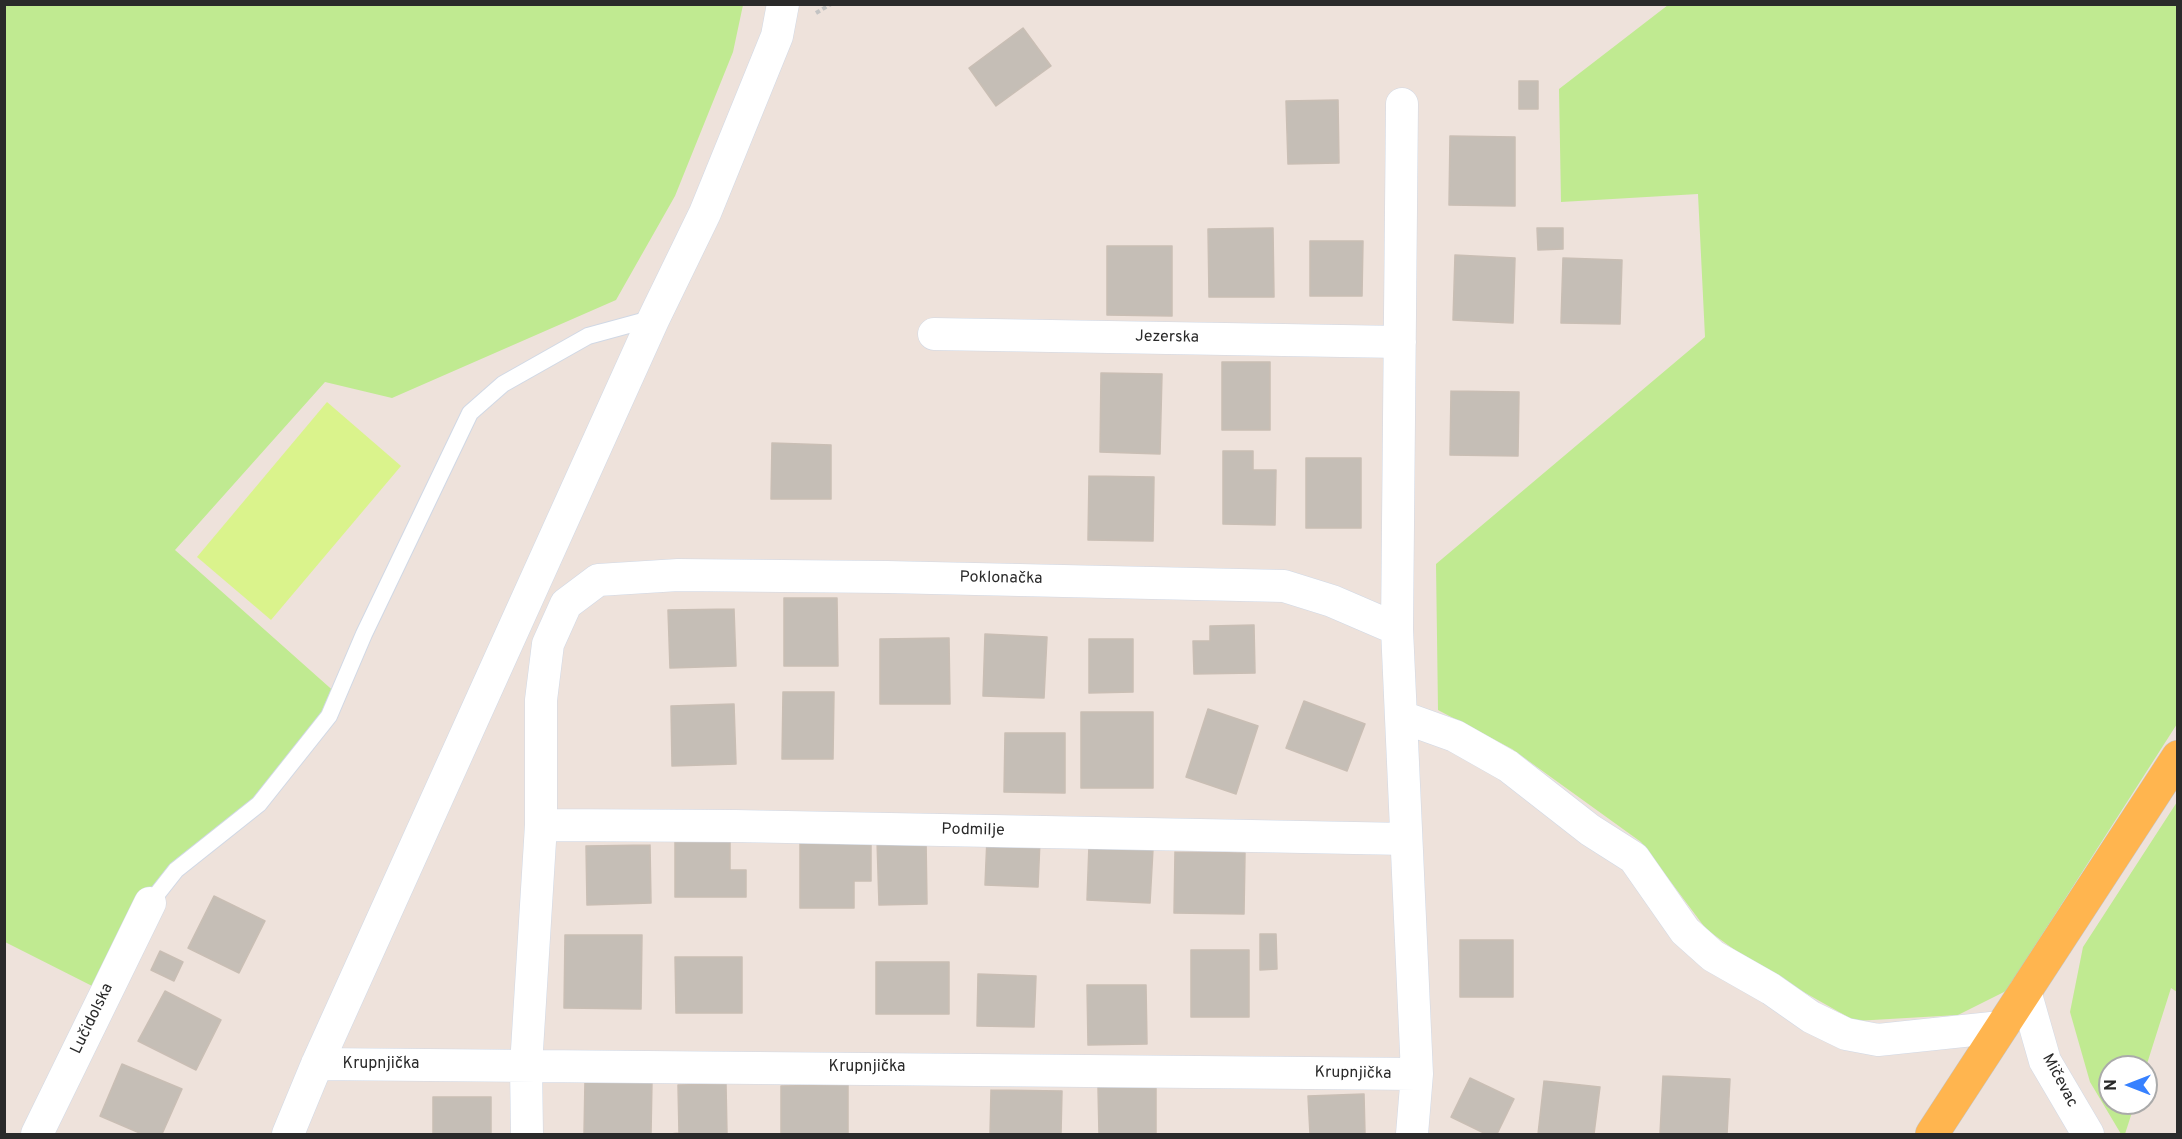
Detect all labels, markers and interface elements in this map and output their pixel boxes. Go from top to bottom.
street label: Jezerska [1135,328,1199,348]
street label: Poklonačka [959,569,1043,589]
street label: Podmilje [941,821,1005,841]
street label: Lučidolska [68,981,118,1057]
street label: Mičevac [2037,1051,2081,1111]
street label: Krupnjička [343,1055,419,1075]
north arrow [2098,1055,2158,1115]
street label: Krupnjička [829,1058,905,1078]
street label: Krupnjička [1314,1064,1392,1084]
text: N [2102,1079,2122,1091]

